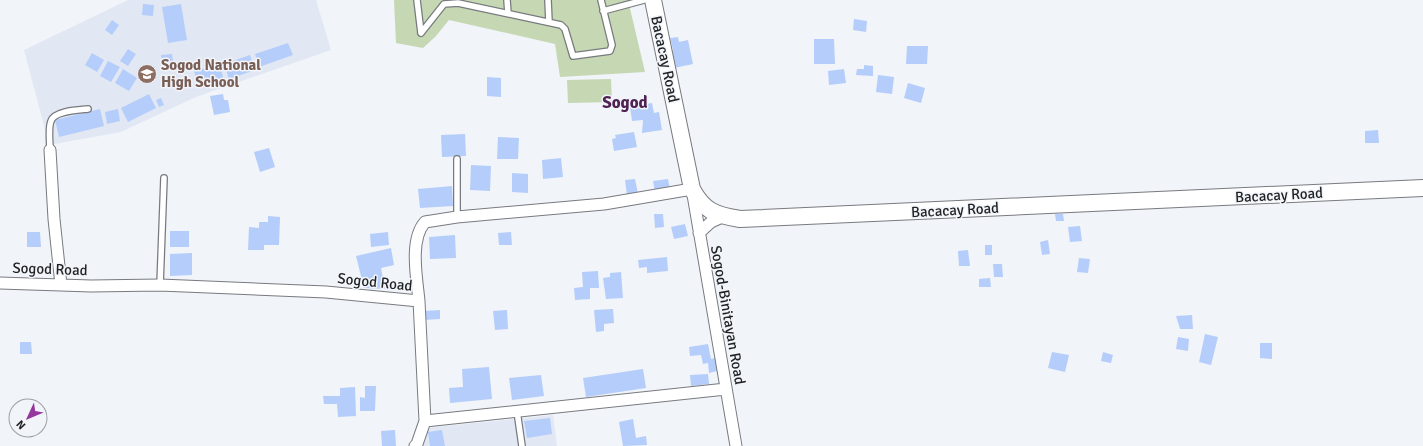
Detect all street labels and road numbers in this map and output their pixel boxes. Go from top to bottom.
street label: Bacacay Road [647,14,683,104]
street label: Bacacay Road [1235,184,1324,206]
street label: Bacacay Road [911,199,1000,221]
street label: Sogod-Binitayan Road [707,244,749,386]
street label: Sogod Road [12,259,88,279]
street label: Sogod Road [337,269,413,295]

